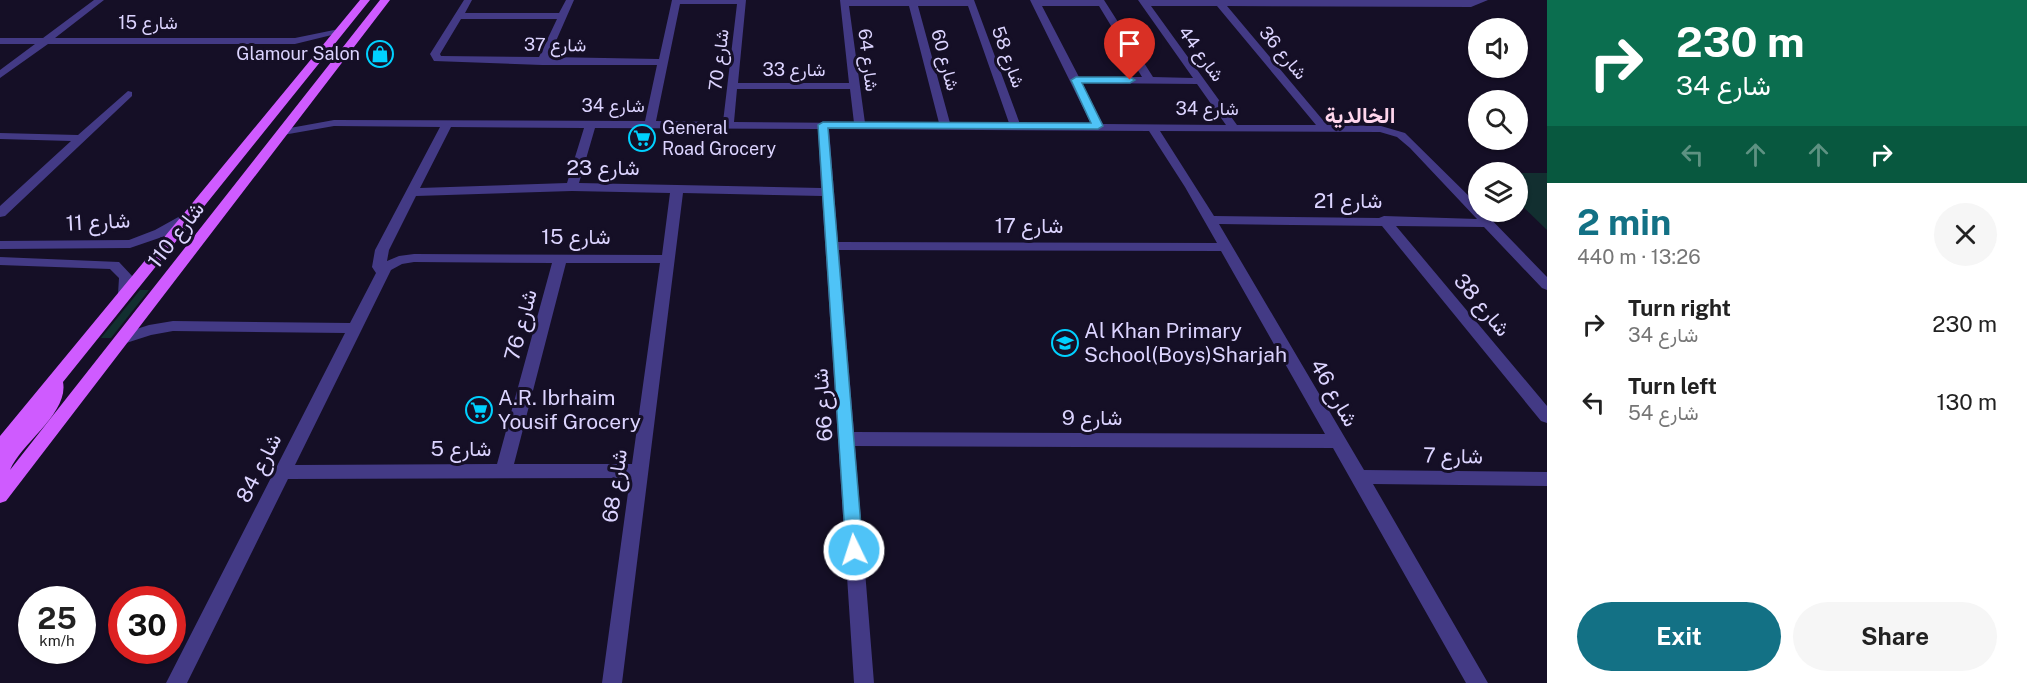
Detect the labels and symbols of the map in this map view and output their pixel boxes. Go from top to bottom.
street label: شارع 15 [118,12,178,35]
pin [1104,18,1155,80]
street label: شارع 44 [1173,22,1228,87]
street label: شارع 36 [1254,22,1312,85]
street label: شارع 58 [986,23,1029,91]
street label: شارع 64 [852,27,883,93]
street label: شارع 60 [925,27,964,93]
street label: شارع 70 [704,28,735,92]
street label: شارع 37 [524,33,586,58]
shop icon: Glamour Salon [365,39,395,69]
place label: Glamour Salon [236,43,360,64]
street label: شارع 33 [762,59,826,82]
street label: شارع 34 [581,95,645,118]
street label: شارع 34 [1175,98,1239,121]
district label: الخالدية [1325,102,1395,128]
place label: General Road Grocery [662,117,776,159]
supermarket icon: General Road Grocery [627,123,657,153]
street label: شارع 23 [566,155,640,182]
street label: شارع 21 [1314,188,1382,215]
street label: شارع 110 [142,197,211,274]
street label: شارع 11 [65,207,131,238]
street label: شارع 17 [995,213,1063,240]
street label: شارع 15 [541,224,611,251]
street label: شارع 38 [1447,268,1516,342]
street label: شارع 76 [499,287,544,364]
place label: Al Khan Primary School(Boys)Sharjah [1084,318,1287,367]
school or university icon: Al Khan Primary School(Boys)Sharjah [1050,328,1080,358]
street label: شارع 46 [1303,355,1364,432]
street label: شارع 66 [807,367,840,442]
place label: A.R. Ibrhaim Yousif Grocery [498,385,641,434]
supermarket icon: A.R. Ibrhaim Yousif Grocery [464,395,494,425]
street label: شارع 9 [1062,405,1122,432]
street label: شارع 84 [231,429,288,507]
street label: شارع 5 [431,436,491,463]
street label: شارع 7 [1423,442,1483,471]
street label: شارع 68 [597,448,634,525]
position arrow [822,518,886,582]
speed limit sign: 30 [108,586,186,664]

